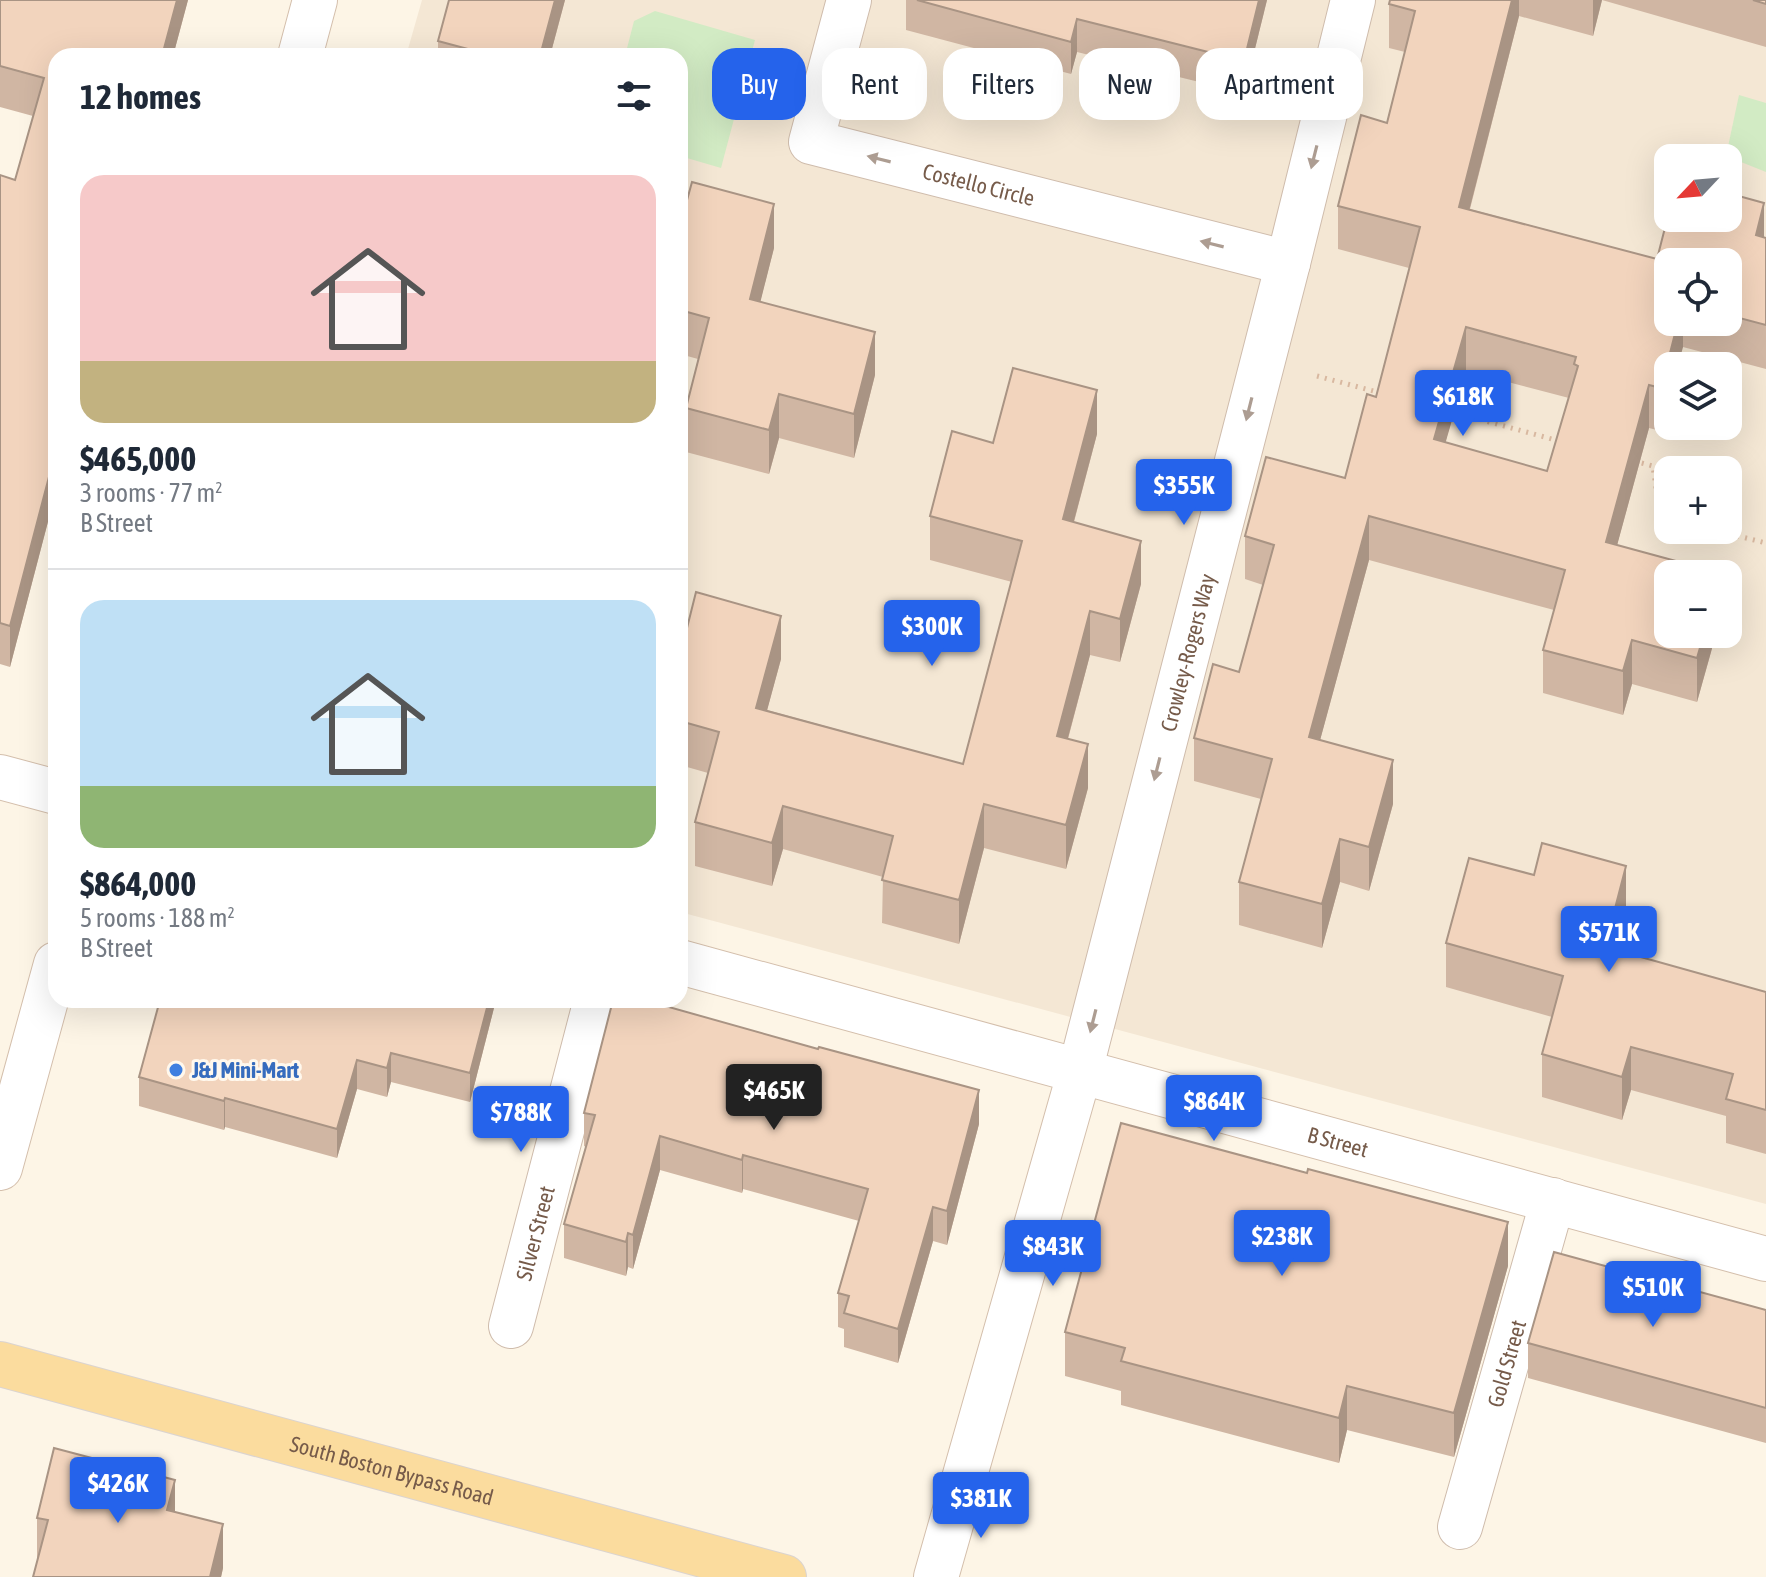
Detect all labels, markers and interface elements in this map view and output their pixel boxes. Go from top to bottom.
chip: Buy [712,48,806,120]
chip: Rent [822,48,927,120]
chip: Filters [943,48,1063,120]
chip: New [1079,48,1180,120]
chip: Apartment [1196,48,1363,120]
icon: filters [612,74,656,118]
text: 12 homes [80,77,201,116]
north arrow [1654,144,1742,232]
map controls [1654,144,1742,648]
one-way arrow [1307,145,1320,170]
one-way arrow [866,153,891,165]
street label: Costello Circle [920,158,1037,211]
icon: home [296,227,440,371]
one-way arrow [1200,237,1225,249]
button: locate [1654,248,1742,336]
button: layers [1654,352,1742,440]
pin: $618K [1407,370,1519,438]
text: $618K [1433,381,1493,411]
one-way arrow [1243,397,1255,422]
text: $465,000 [80,439,196,478]
button: + [1654,456,1742,544]
pin: $355K [1128,459,1240,527]
text: $355K [1154,470,1214,500]
text: 3 rooms · 77 m² [80,478,222,508]
text: B Street [80,508,153,538]
button: − [1654,560,1742,648]
street label: Crowley-Rogers Way [1155,571,1220,734]
pin: $300K [876,600,988,668]
text: $300K [902,611,962,641]
icon: home [296,652,440,796]
one-way arrow [1151,757,1163,782]
text: $864,000 [80,864,196,903]
text: 5 rooms · 188 m² [80,903,235,933]
pin: $571K [1553,906,1665,974]
text: $571K [1579,917,1639,947]
text: B Street [80,933,153,963]
one-way arrow [1086,1009,1098,1034]
place label: J&J Mini-Mart [191,1057,300,1083]
marker: J&J Mini-Mart [167,1061,185,1079]
pin: $465K [718,1064,830,1132]
text: $465K [744,1075,804,1105]
pin: $864K [1158,1075,1270,1143]
pin: $788K [465,1086,577,1154]
text: $864K [1184,1086,1244,1116]
text: $788K [491,1097,551,1127]
street label: B Street [1305,1121,1371,1163]
street label: Silver Street [510,1183,560,1283]
pin: $238K [1226,1210,1338,1278]
pin: $843K [997,1220,1109,1288]
text: $238K [1252,1221,1312,1251]
text: $843K [1023,1231,1083,1261]
pin: $510K [1597,1261,1709,1329]
text: $510K [1623,1272,1683,1302]
street label: Gold Street [1482,1317,1531,1410]
street label: South Boston Bypass Road [287,1430,496,1510]
pin: $426K [62,1457,174,1525]
text: $426K [88,1468,148,1498]
pin: $381K [925,1472,1037,1540]
text: $381K [951,1483,1011,1513]

